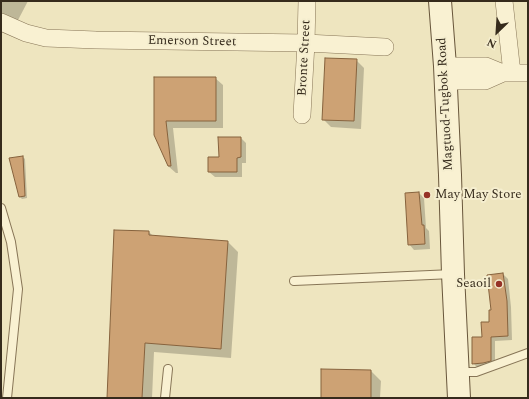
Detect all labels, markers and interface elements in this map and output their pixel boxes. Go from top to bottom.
north arrow [477,12,517,52]
street label: Bronte Street [295,19,315,97]
street label: Emerson Street [148,33,236,51]
text: N [484,34,499,53]
street label: Magtuod-Tugbok Road [435,37,457,171]
place label: May May Store [435,187,522,203]
marker: May May Store [422,190,432,200]
place label: Seaoil [456,276,491,292]
marker: Seaoil [494,279,504,289]

